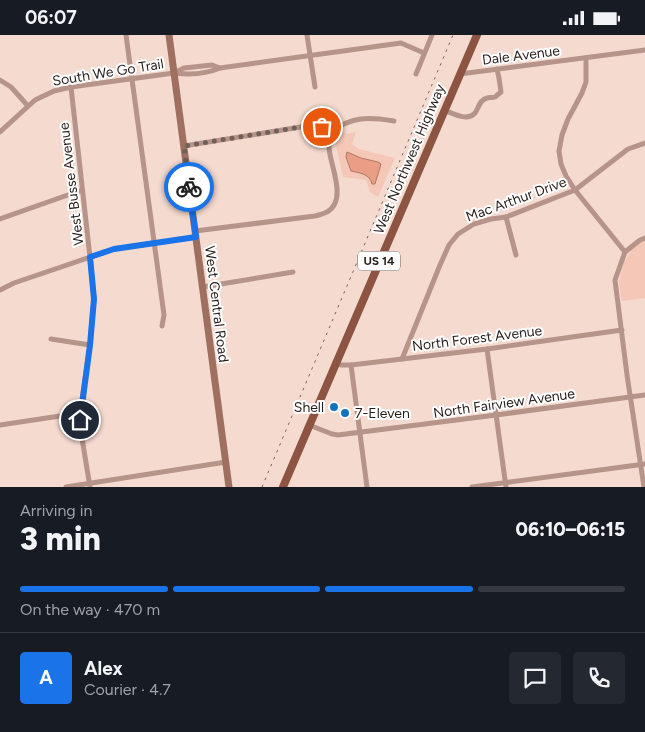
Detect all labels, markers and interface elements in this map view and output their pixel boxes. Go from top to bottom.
text: 06:07 [25,6,77,29]
street label: Dale Avenue [481,42,561,69]
street label: South We Go Trail [51,55,165,90]
street label: West Northwest Highway [370,81,449,237]
pin [301,106,343,148]
icon: bag [308,113,336,141]
street label: West Busse Avenue [55,121,87,246]
courier [164,162,214,212]
icon: bike [175,173,203,201]
street label: Mac Arthur Drive [464,173,569,226]
street label: West Central Road [201,245,232,363]
road number: US 14 [358,252,400,271]
street label: North Forest Avenue [411,322,543,355]
street label: North Fairview Avenue [432,385,576,422]
pin [59,399,101,441]
place label: Shell [294,399,324,416]
marker: Shell [328,401,340,413]
place label: 7-Eleven [355,405,410,422]
icon: home [66,406,94,434]
marker: 7-Eleven [339,407,351,419]
text: Arriving in [20,501,92,520]
text: 06:10–06:15 [516,518,625,541]
text: 3 min [20,520,101,558]
text: On the way · 470 m [20,600,160,619]
button: chat [509,652,561,704]
button: phone [573,652,625,704]
text: Alex [84,657,123,680]
text: A [39,666,53,689]
text: Courier · 4.7 [84,680,171,699]

